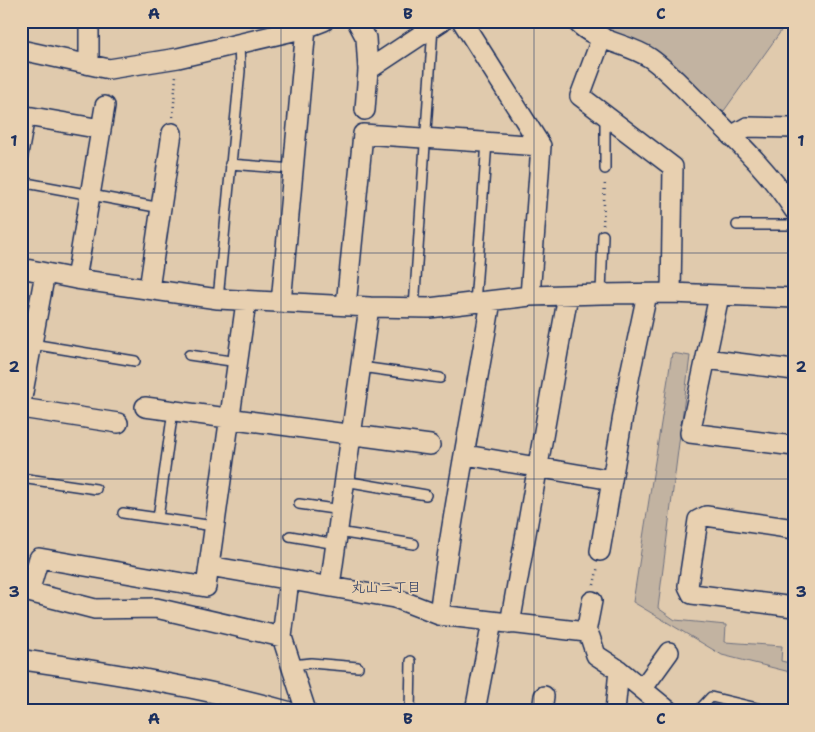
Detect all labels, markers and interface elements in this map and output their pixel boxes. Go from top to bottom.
text: A [148,3,160,24]
text: B [403,3,413,24]
text: C [656,3,666,24]
text: 1 [10,130,18,151]
text: 1 [797,130,805,151]
text: 2 [8,356,20,377]
text: 2 [795,356,807,377]
district label: 丸山二丁目 [351,578,421,596]
text: 3 [8,581,20,602]
text: 3 [795,581,807,602]
text: A [148,708,160,729]
text: B [403,708,413,729]
text: C [656,708,666,729]

